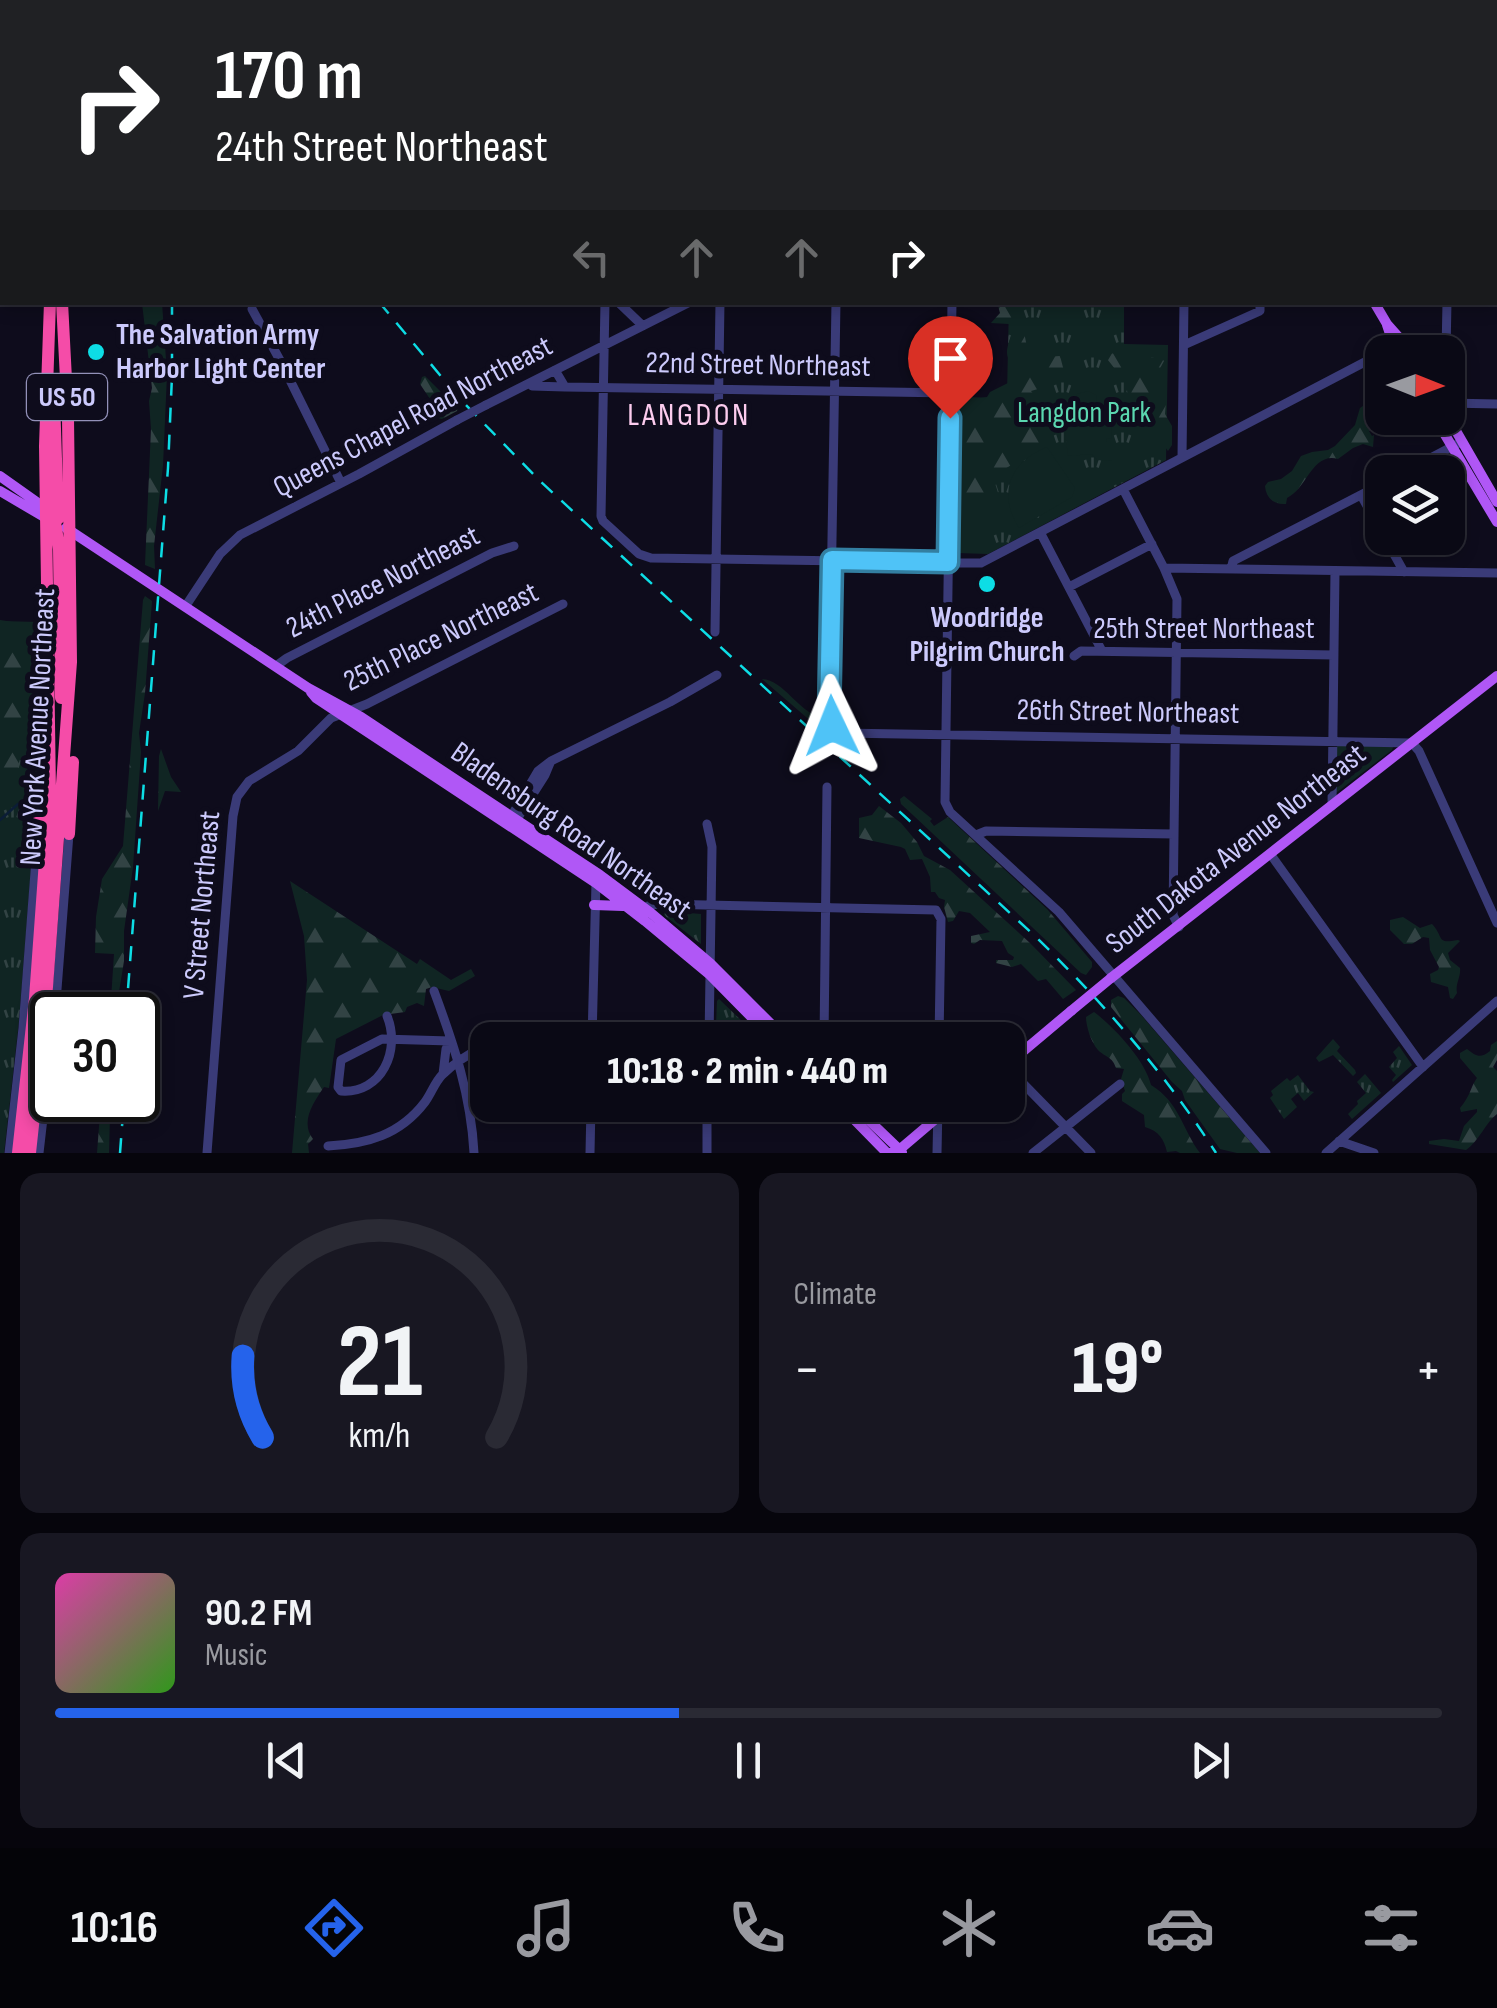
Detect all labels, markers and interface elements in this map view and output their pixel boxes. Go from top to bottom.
text: 170 m [215,35,363,119]
icon: right [50,40,180,170]
text: 24th Street Northeast [215,120,548,175]
icon: left [564,230,619,285]
icon: ahead [669,230,724,285]
icon: ahead [774,230,829,285]
icon: right [879,230,934,285]
pin [908,316,993,419]
place label: The Salvation Army Harbor Light Center [116,317,325,387]
street label: Queens Chapel Road Northeast [267,328,559,506]
icon: arrive [923,331,978,386]
north arrow [1365,335,1465,435]
map controls [1365,335,1465,555]
marker: The Salvation Army Harbor Light Center [85,341,107,363]
street label: 22nd Street Northeast [645,345,871,385]
road number: US 50 [27,374,107,420]
park label: Langdon Park [1017,395,1151,431]
district label: LANGDON [627,396,751,435]
button: layers [1365,455,1465,555]
street label: 24th Place Northeast [280,518,486,646]
marker: Woodridge Pilgrim Church [976,573,998,595]
street label: 25th Place Northeast [338,574,544,700]
street label: New York Avenue Northeast [13,587,63,867]
place label: Woodridge Pilgrim Church [909,600,1065,670]
street label: 25th Street Northeast [1093,611,1315,647]
position arrow [780,674,884,778]
street label: 26th Street Northeast [1016,692,1240,732]
street label: Bladensburg Road Northeast [444,734,698,928]
street label: South Dakota Avenue Northeast [1099,736,1373,962]
street label: V Street Northeast [176,809,228,1001]
speed limit sign: 30 [30,992,160,1122]
text: 10:18 · 2 min · 440 m [607,1049,888,1094]
text: Climate [794,1275,877,1314]
text: 21 [336,1301,422,1426]
text: 19° [1072,1324,1163,1415]
text: − [794,1337,820,1404]
text: + [1415,1337,1442,1404]
text: km/h [348,1415,410,1458]
text: 90.2 FM [205,1591,312,1636]
text: Music [205,1636,268,1675]
icon: previous [259,1733,314,1788]
icon: pause [721,1733,776,1788]
icon: next [1183,1733,1238,1788]
icon: directions [299,1893,369,1963]
icon: music [511,1893,581,1963]
icon: phone [722,1893,792,1963]
icon: climate [934,1893,1004,1963]
icon: car [1145,1893,1215,1963]
icon: filters [1356,1893,1426,1963]
text: 10:16 [71,1901,158,1956]

